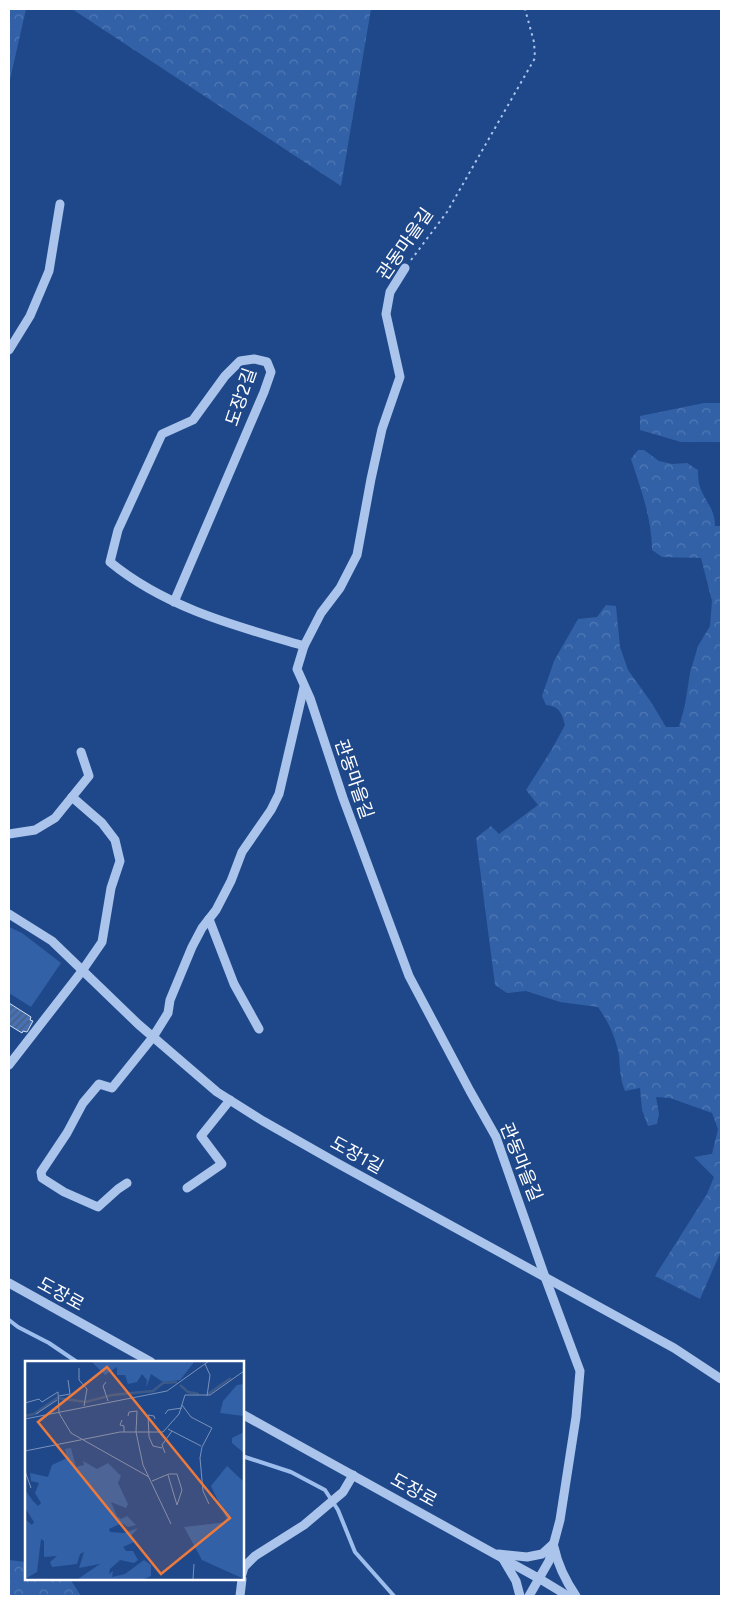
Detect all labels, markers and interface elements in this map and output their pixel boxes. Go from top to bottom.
street label: 관동마을길 [372,204,438,284]
street label: 도장2길 [221,365,261,429]
street label: 관동마을길 [330,736,378,822]
street label: 관동마을길 [495,1119,547,1205]
street label: 도장1길 [327,1132,387,1178]
street label: 도장로 [34,1272,88,1316]
inset map [25,1361,244,1580]
street label: 도장로 [387,1468,441,1512]

